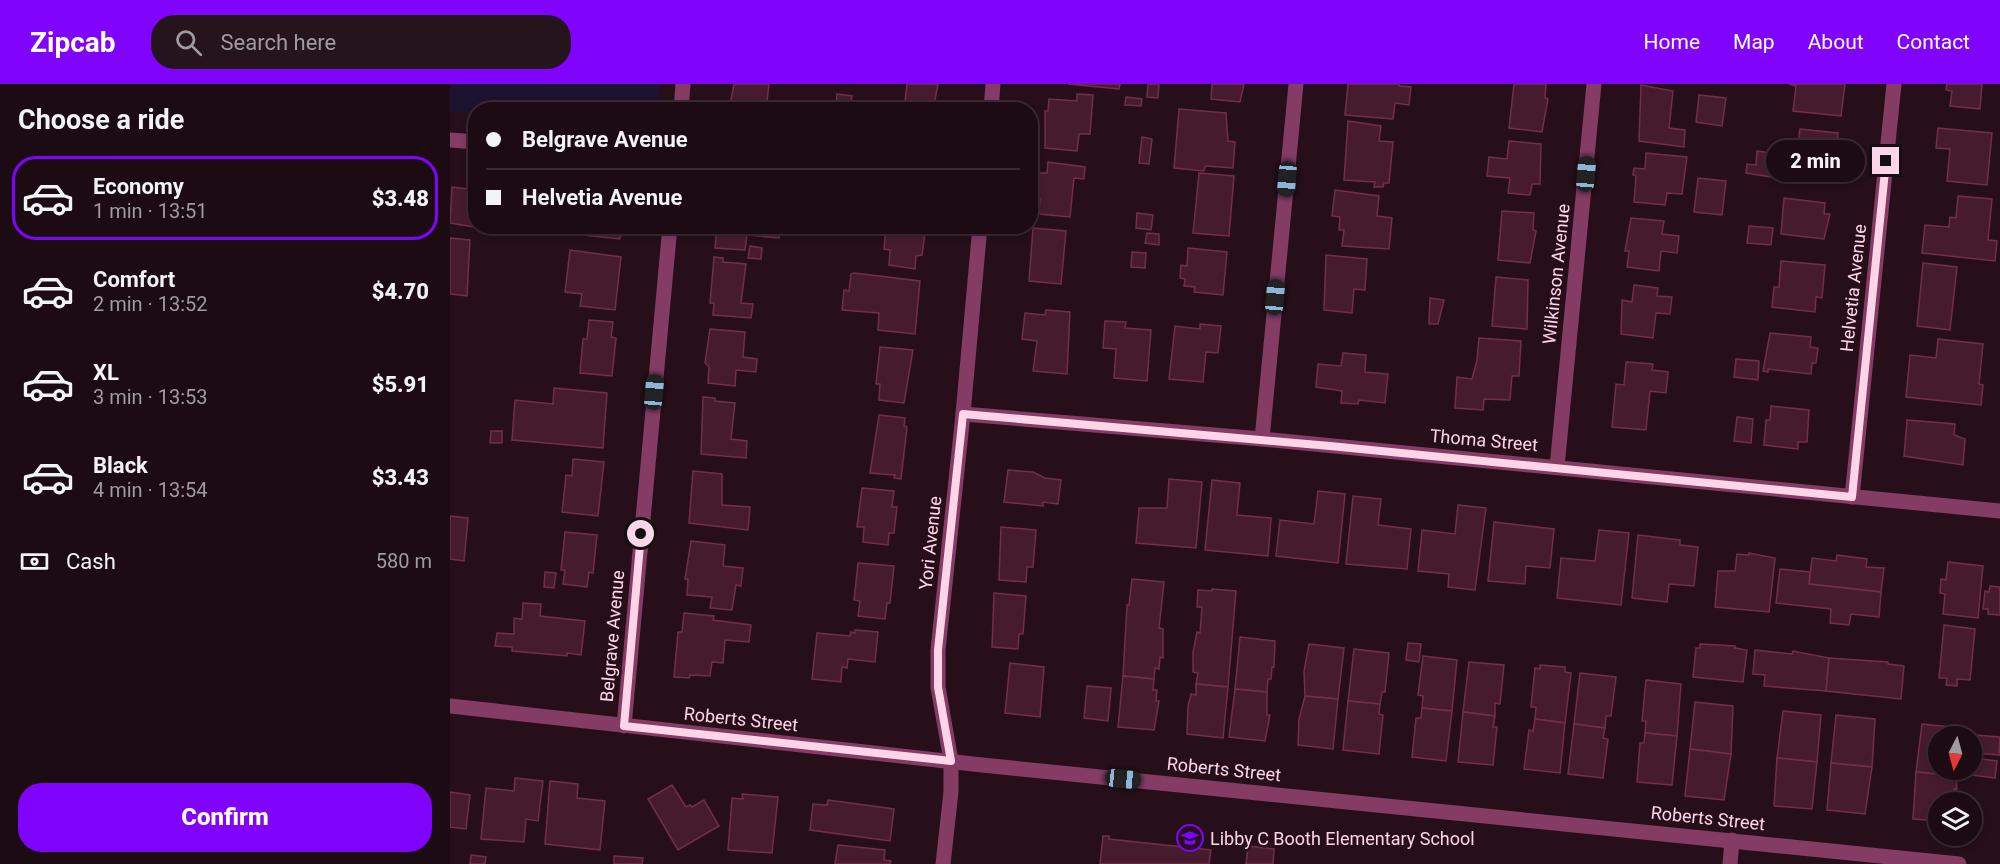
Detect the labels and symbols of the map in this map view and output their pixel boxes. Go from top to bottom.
callout: 2 min [1766,140,1865,182]
route end [1872,147,1899,174]
car [1575,155,1597,193]
car [1276,160,1298,198]
street label: Wilkinson Avenue [1538,203,1574,345]
street label: Helvetia Avenue [1836,223,1870,353]
car [1264,278,1286,316]
car [643,373,665,411]
street label: Thoma Street [1429,425,1539,455]
street label: Yori Avenue [915,495,945,591]
route start [627,520,654,547]
street label: Belgrave Avenue [596,569,628,703]
street label: Roberts Street [683,703,799,735]
north arrow [1928,726,1982,780]
street label: Roberts Street [1166,753,1282,785]
car [1104,768,1142,790]
street label: Roberts Street [1650,802,1766,834]
school or university icon: Libby C Booth Elementary School [1175,823,1205,853]
place label: Libby C Booth Elementary School [1210,828,1475,849]

